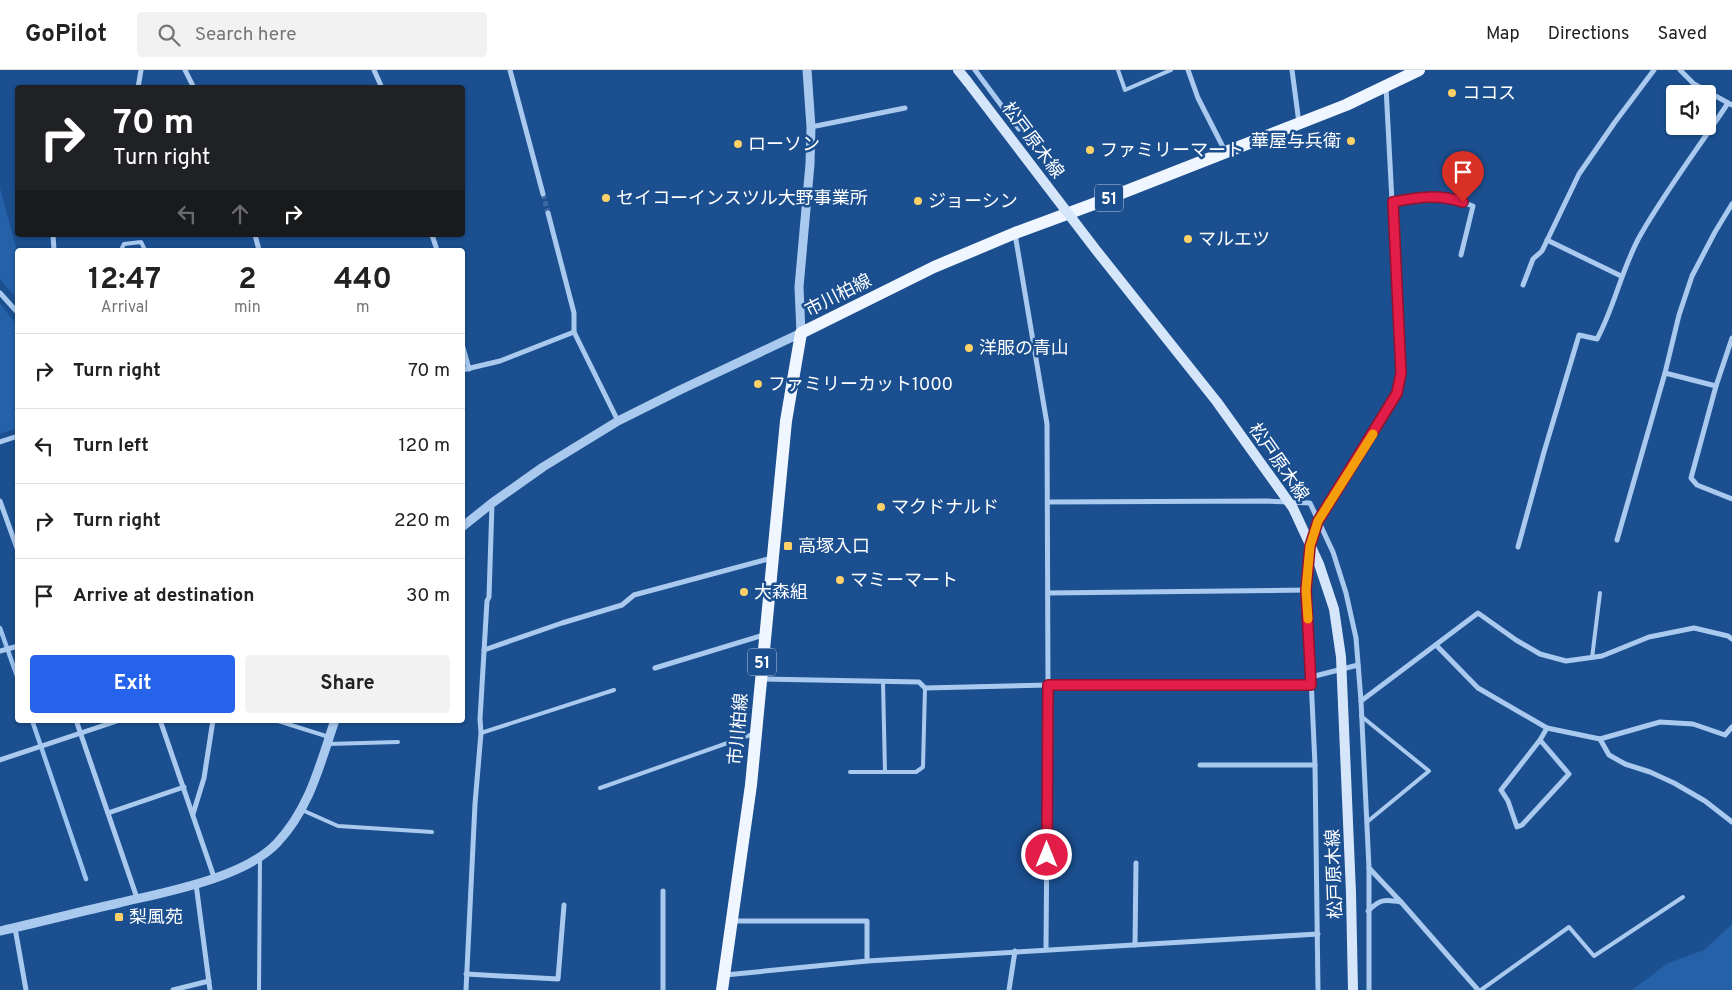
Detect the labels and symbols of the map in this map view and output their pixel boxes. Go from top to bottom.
place label: ココス [1462,83,1516,106]
marker: ココス [1446,87,1458,99]
street label: 松戸原木線 [996,98,1068,184]
place label: 華屋与兵衛 [1251,131,1341,154]
place label: ローソン [748,134,820,157]
marker: 華屋与兵衛 [1345,135,1357,147]
marker: ローソン [732,138,744,150]
place label: ファミリーマート [1100,140,1244,163]
marker: ファミリーマート [1084,144,1096,156]
pin [1442,151,1484,202]
road number: 51 [1095,185,1123,212]
place label: セイコーインスツル大野事業所 [616,188,868,211]
place label: ジョーシン [928,191,1018,214]
marker: セイコーインスツル大野事業所 [600,192,612,204]
marker: ジョーシン [912,195,924,207]
place label: マルエツ [1198,229,1270,252]
marker: マルエツ [1182,233,1194,245]
street label: 市川柏線 [801,270,876,323]
place label: 洋服の青山 [979,338,1069,361]
marker: 洋服の青山 [963,342,975,354]
place label: ファミリーカット1000 [768,374,953,397]
marker: ファミリーカット1000 [752,378,764,390]
street label: 松戸原木線 [1243,419,1313,506]
place label: マクドナルド [891,497,999,520]
marker: マクドナルド [875,501,887,513]
place label: 高塚入口 [798,536,870,559]
marker: 高塚入口 [782,540,794,552]
place label: マミーマート [850,570,958,593]
marker: マミーマート [834,574,846,586]
place label: 大森組 [754,582,808,605]
marker: 大森組 [738,586,750,598]
road number: 51 [748,648,776,676]
street label: 市川柏線 [725,692,754,766]
position arrow [1020,828,1072,880]
street label: 松戸原木線 [1322,829,1349,919]
place label: 梨風苑 [129,907,183,930]
marker: 梨風苑 [113,911,125,923]

